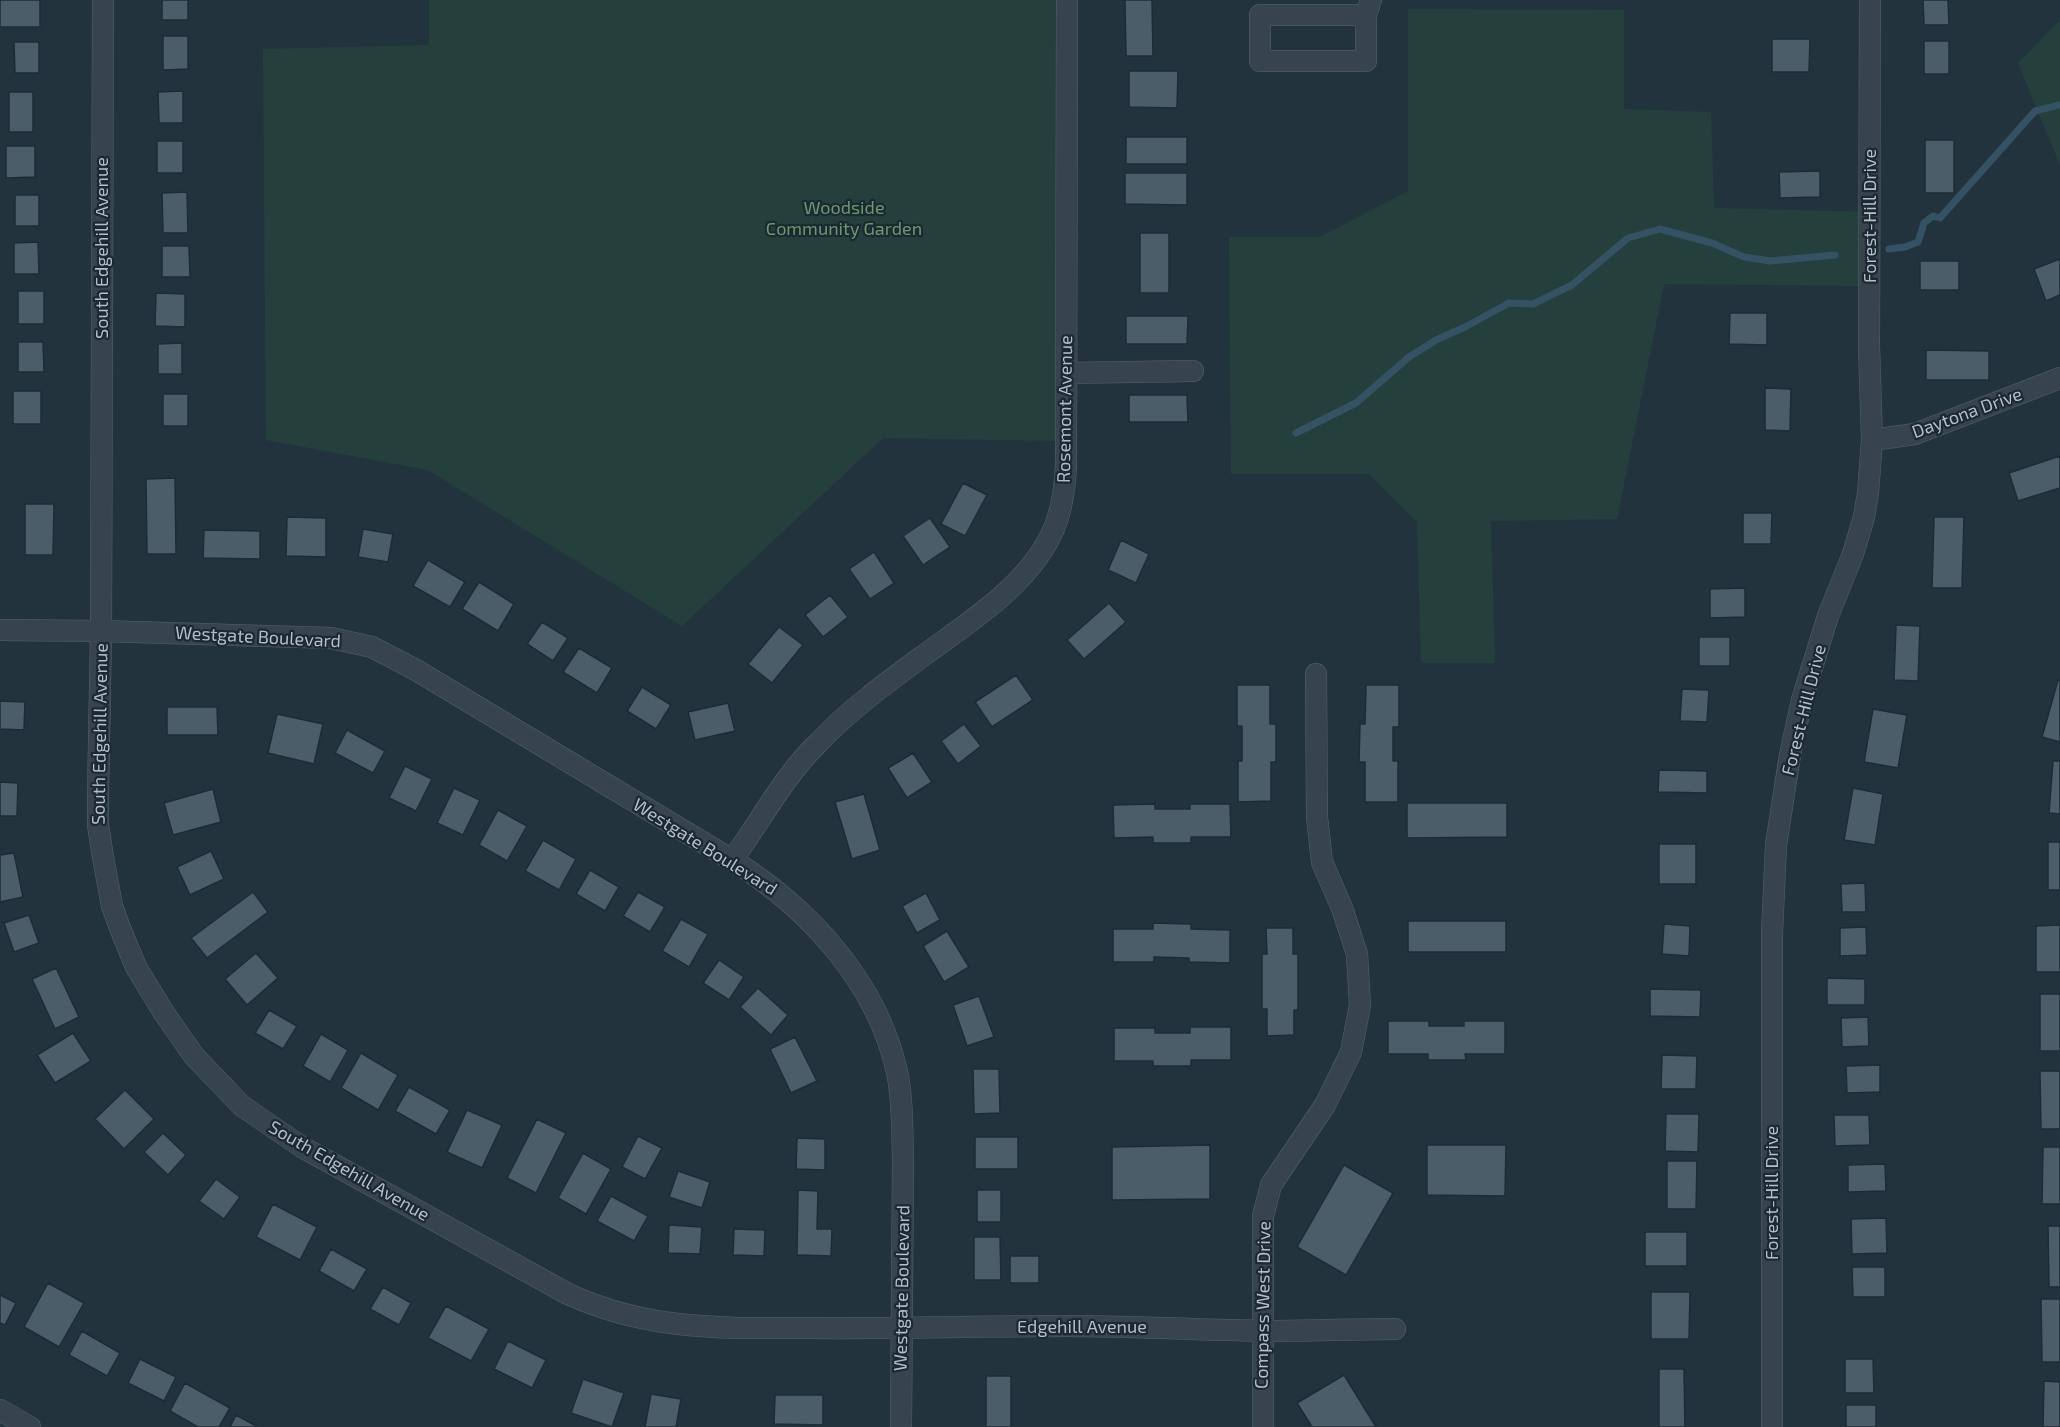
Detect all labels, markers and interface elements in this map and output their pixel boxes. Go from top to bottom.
street label: Forest-Hill Drive [1859,149,1881,283]
street label: South Edgehill Avenue [91,157,113,339]
park label: Woodside Community Garden [766,197,922,240]
street label: Rosemont Avenue [1053,335,1077,483]
street label: Daytona Drive [1909,383,2025,443]
street label: Westgate Boulevard [175,622,341,652]
street label: Forest-Hill Drive [1777,642,1831,778]
street label: South Edgehill Avenue [88,643,112,825]
street label: Westgate Boulevard [629,794,781,900]
street label: South Edgehill Avenue [265,1116,433,1226]
street label: Forest-Hill Drive [1761,1126,1783,1260]
street label: Westgate Boulevard [890,1205,914,1371]
street label: Compass West Drive [1251,1221,1275,1389]
street label: Edgehill Avenue [1017,1316,1147,1338]

